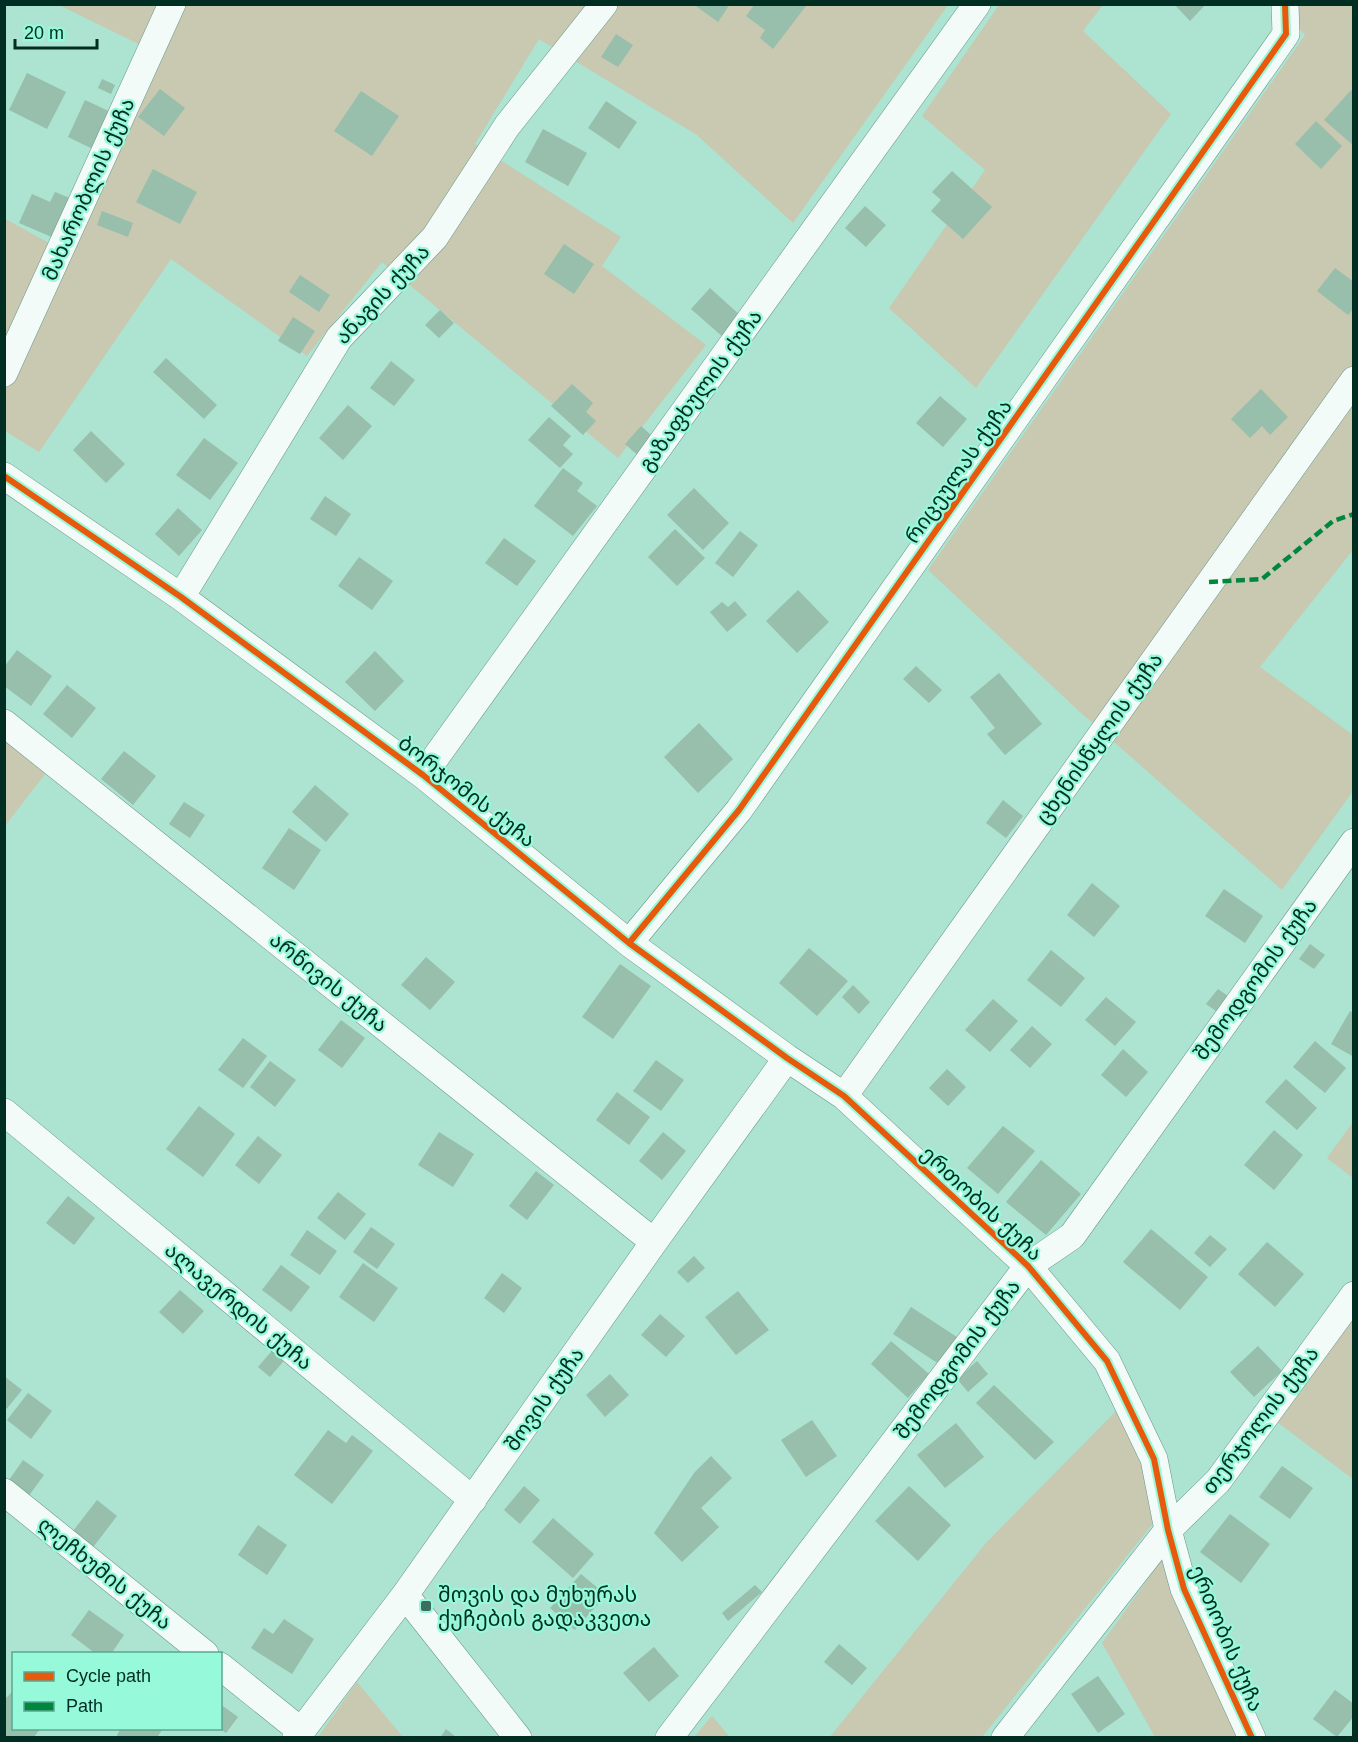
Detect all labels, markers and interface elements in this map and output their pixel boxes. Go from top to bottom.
scale bar [15,12,98,50]
text: 20 m [24,23,64,43]
street label: მახარობლის ქუჩა [37,94,140,285]
street label: ანაგის ქუჩა [330,240,434,349]
street label: გაზაფხულის ქუჩა [634,305,768,476]
street label: რიცეულას ქუჩა [900,395,1018,548]
street label: ცხენისწყლის ქუჩა [1031,648,1168,829]
street label: ბორჯომის ქუჩა [393,730,540,852]
street label: შემოდგომის ქუჩა [1189,894,1323,1065]
street label: არწივის ქუჩა [265,928,392,1037]
street label: ერთობის ქუჩა [916,1141,1047,1266]
street label: ალავერდის ქუჩა [159,1238,317,1376]
street label: შემოდგომის ქუჩა [890,1275,1026,1444]
street label: თერჯოლის ქუჩა [1197,1342,1325,1499]
street label: შოვის ქუჩა [500,1343,589,1456]
street label: ლეჩხუმის ქუჩა [32,1512,176,1635]
street label: ერთობის ქუჩა [1185,1561,1268,1715]
place label: შოვის და მუხურას ქუჩების გადაკვეთა [438,1583,651,1632]
marker: შოვის და მუხურას ქუჩების გადაკვეთა [419,1599,433,1613]
legend [12,1652,222,1730]
text: Cycle path [66,1666,151,1686]
text: Path [66,1696,103,1716]

